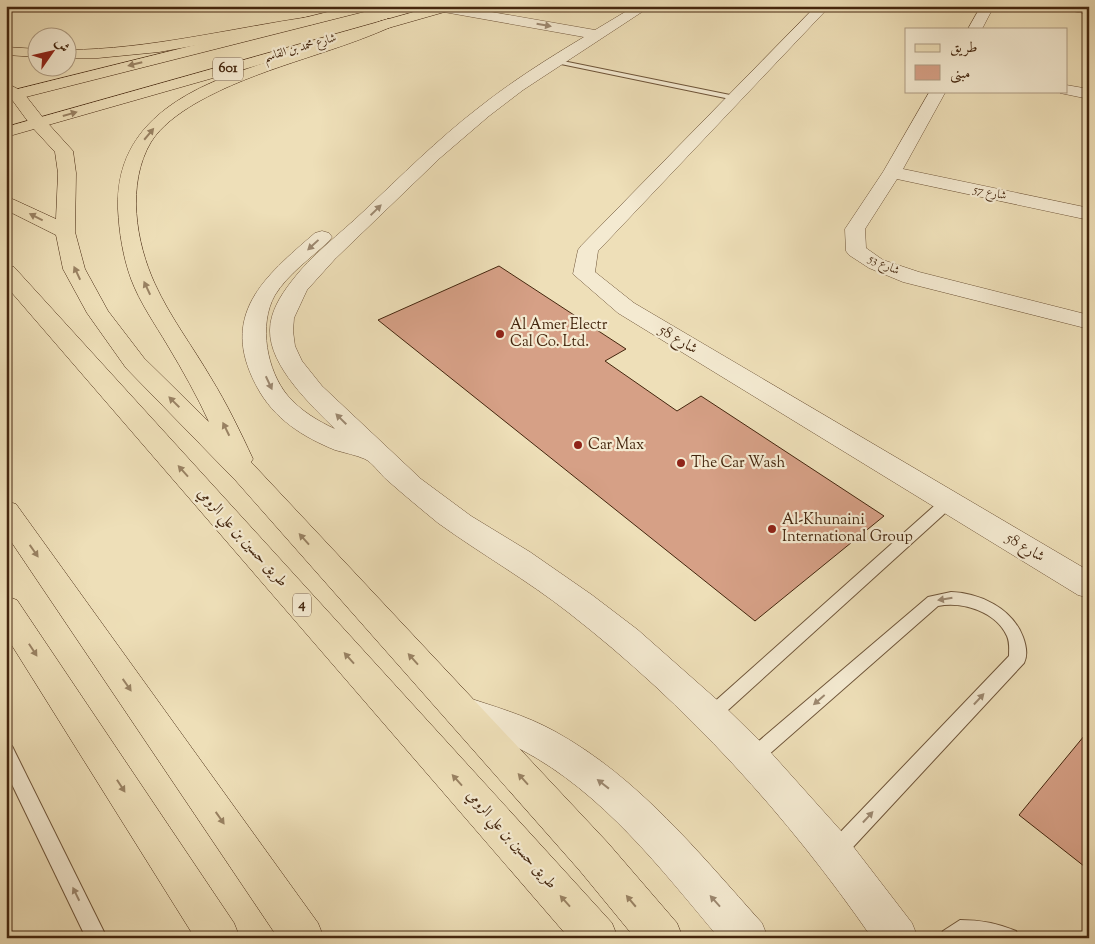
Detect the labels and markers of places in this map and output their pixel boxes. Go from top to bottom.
place label: Al Amer Electr Cal Co. Ltd. [510,315,608,353]
marker: Al Amer Electr Cal Co. Ltd. [494,328,506,340]
place label: Car Max [588,435,644,456]
marker: Car Max [572,439,584,451]
place label: The Car Wash [691,453,785,474]
marker: The Car Wash [675,457,687,469]
place label: Al-Khunaini International Group [782,510,913,548]
marker: Al-Khunaini International Group [766,523,778,535]

